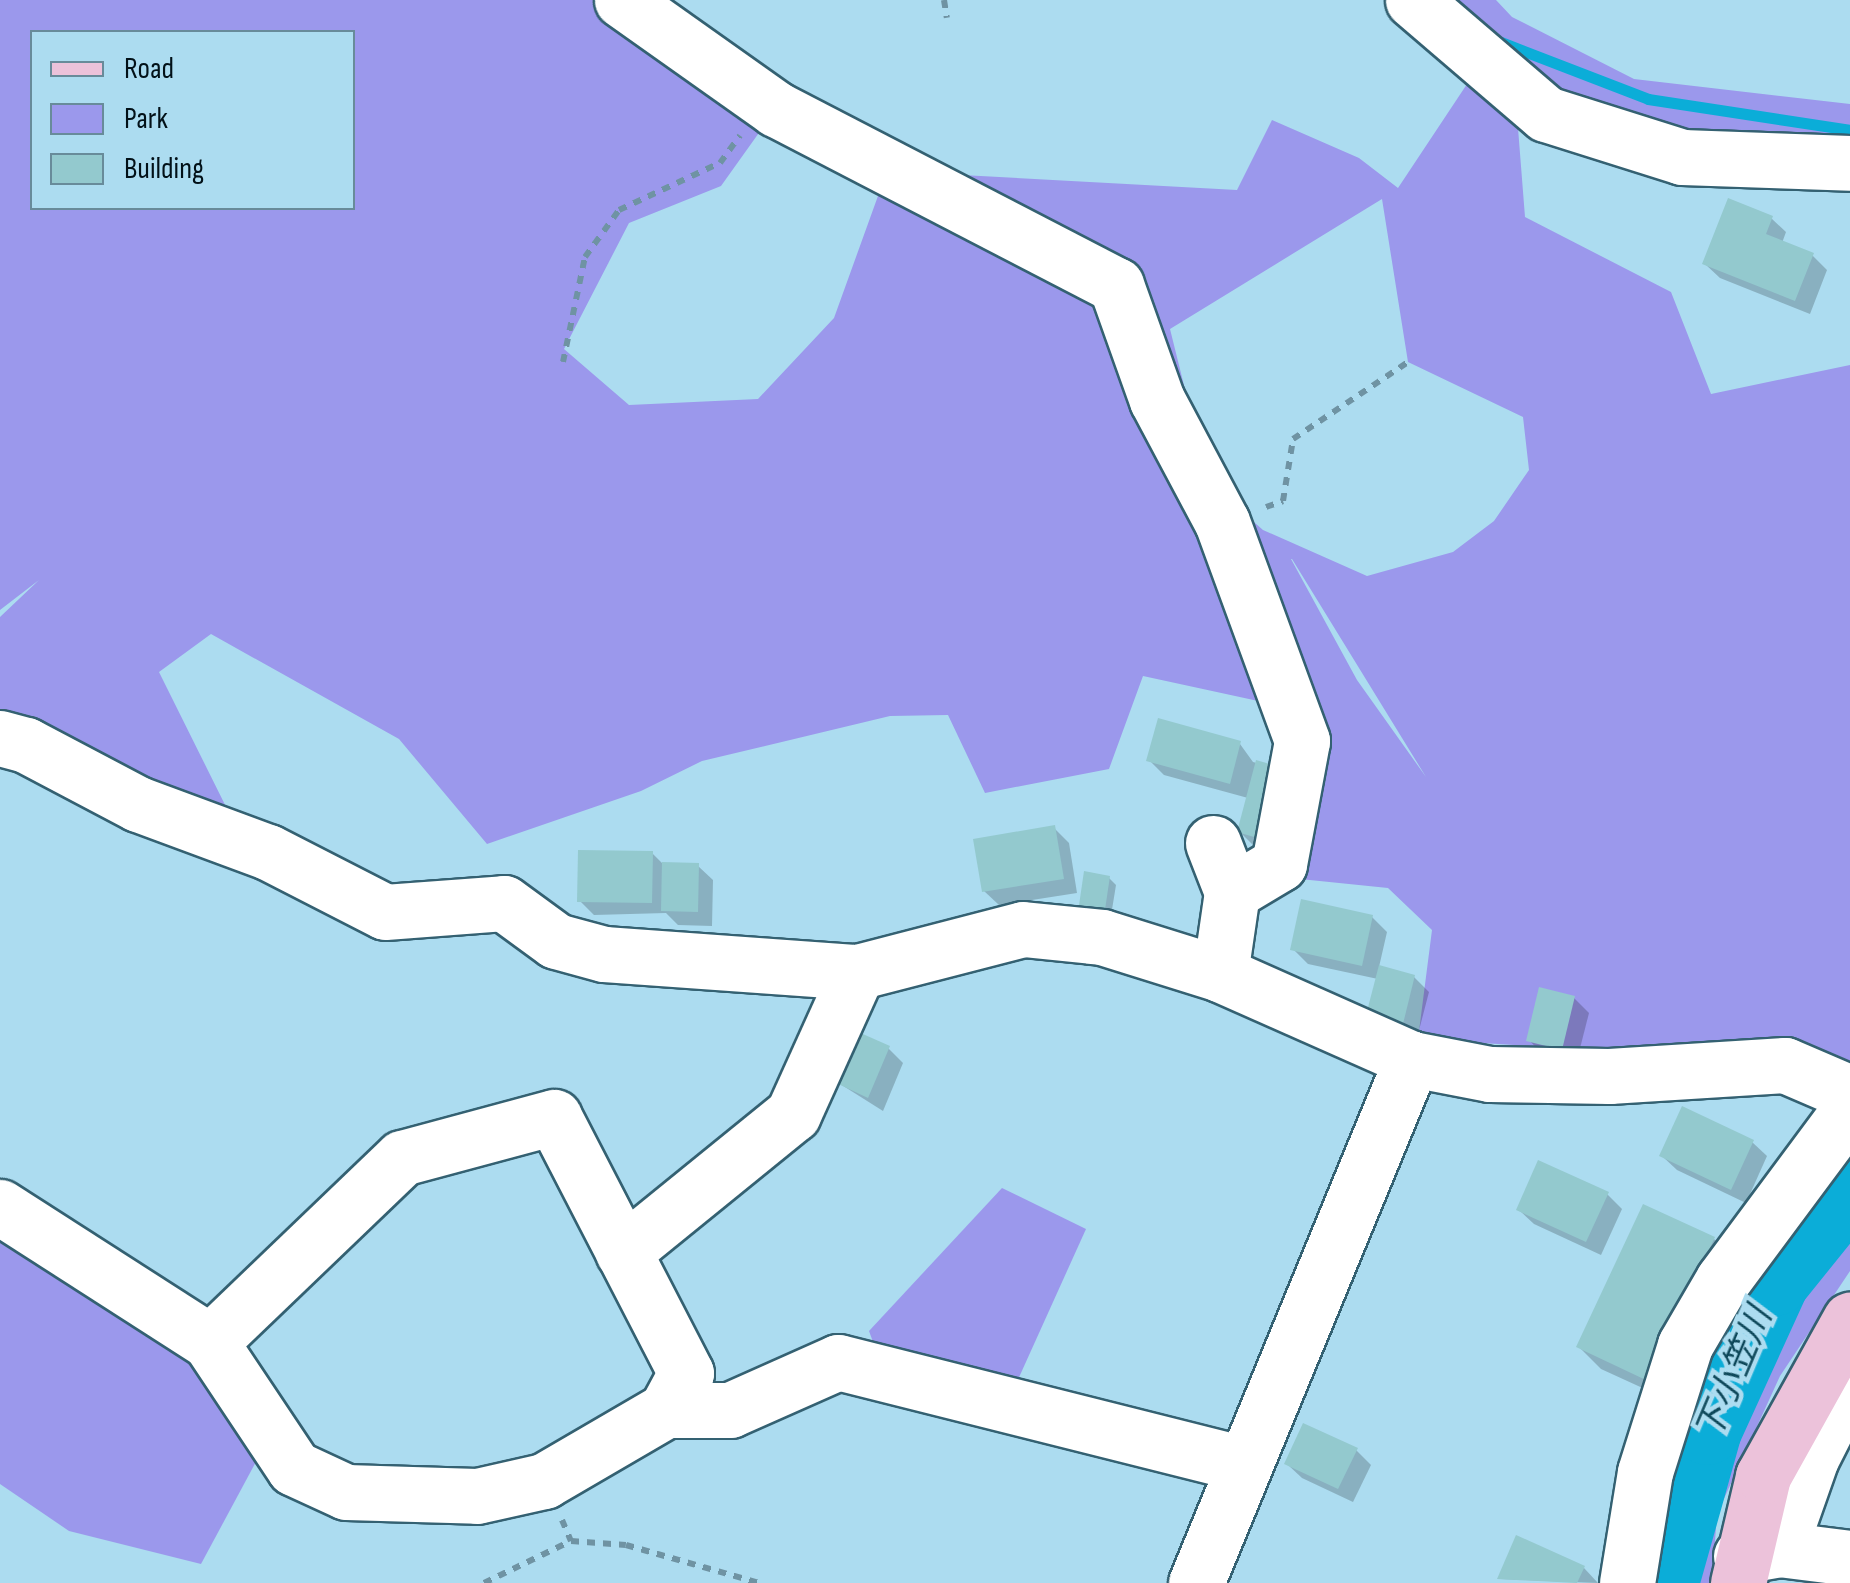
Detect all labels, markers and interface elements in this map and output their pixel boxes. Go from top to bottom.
legend [30,30,355,210]
text: Road [124,51,174,87]
text: Park [124,101,168,137]
text: Building [124,151,204,187]
water label: 下小笠川 [1688,1301,1782,1447]

